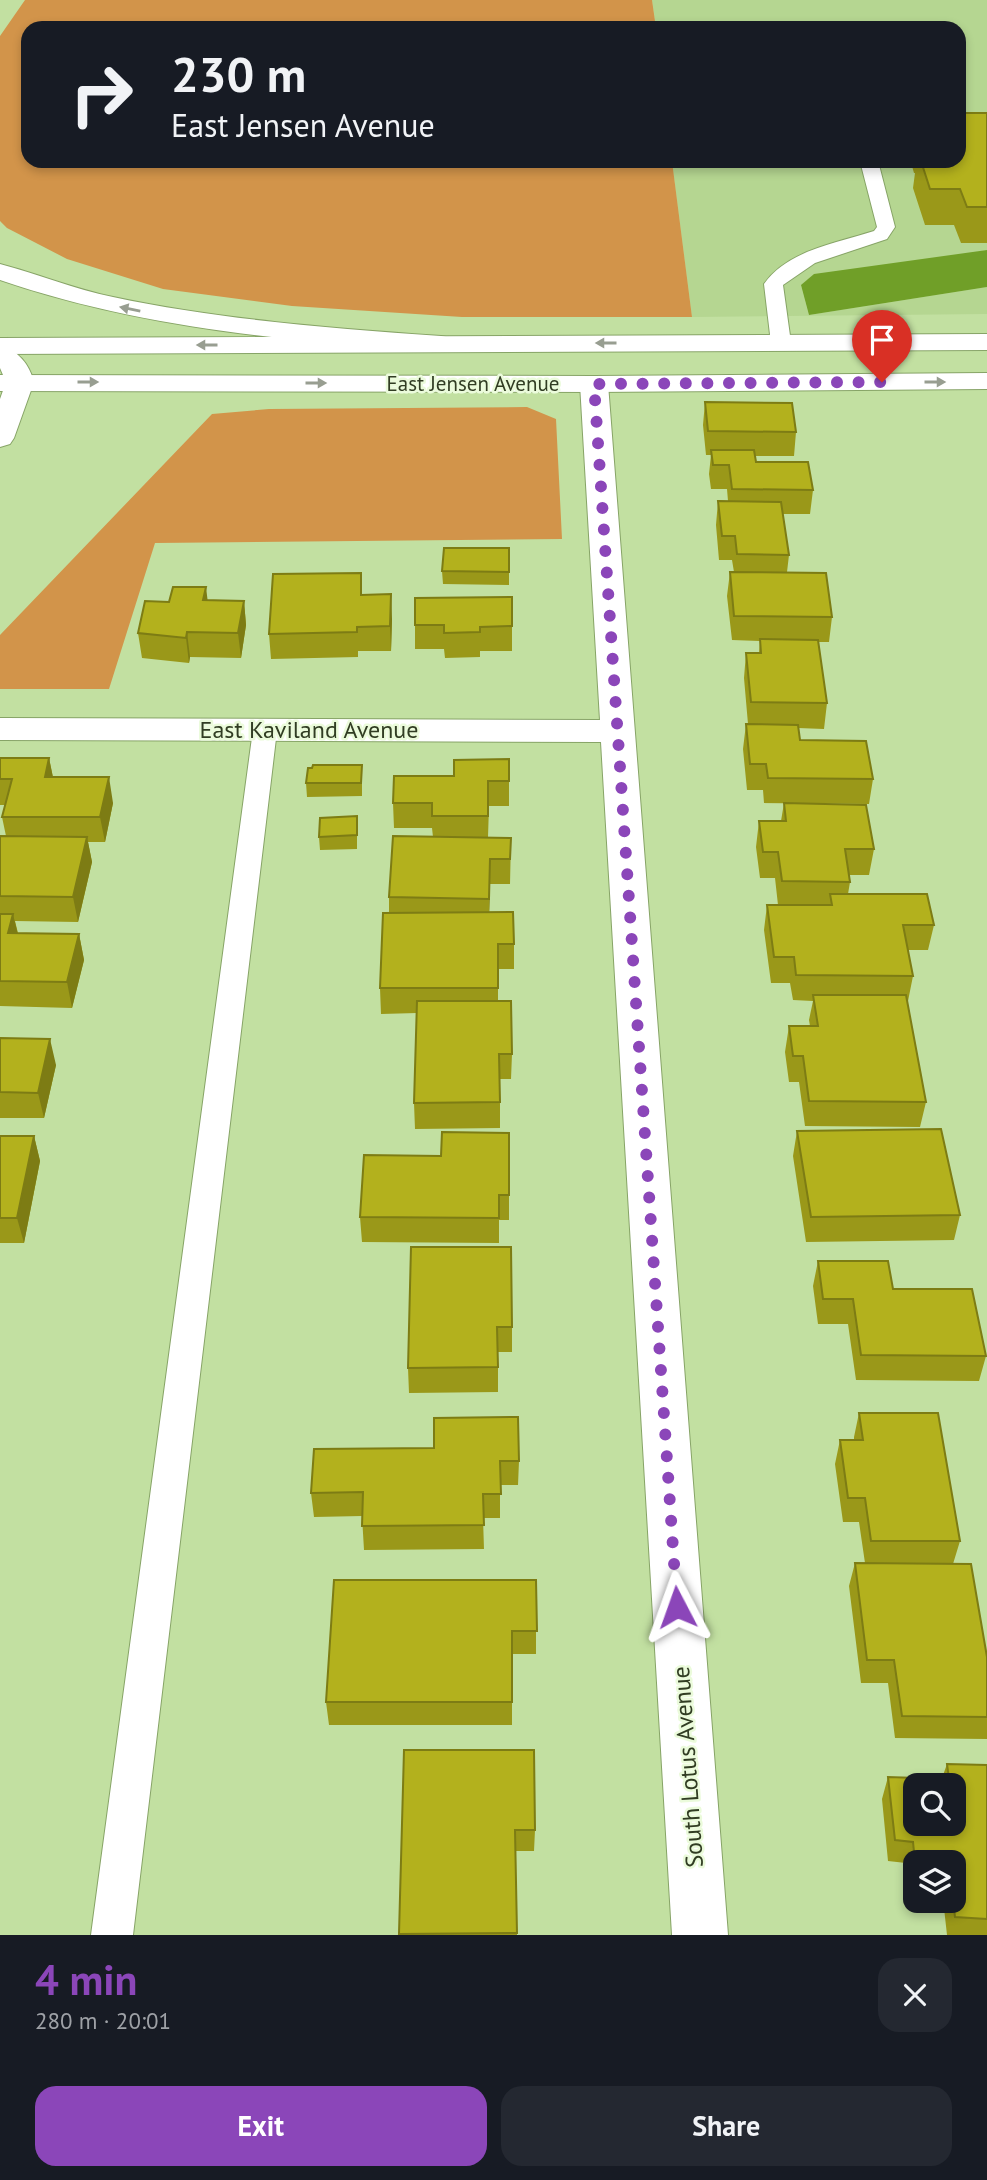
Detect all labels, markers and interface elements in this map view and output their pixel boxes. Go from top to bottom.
text: 230 m [171,42,306,106]
icon: right [56,49,147,140]
text: East Jensen Avenue [171,104,435,146]
one-way arrow [119,304,141,315]
pin [852,310,912,382]
icon: arrive [863,321,901,359]
one-way arrow [595,337,617,349]
one-way arrow [196,339,218,351]
street label: East Jensen Avenue [386,370,560,397]
one-way arrow [78,376,100,388]
one-way arrow [925,376,947,388]
one-way arrow [305,377,327,389]
street label: East Kaviland Avenue [200,714,418,745]
position arrow [640,1570,714,1644]
street label: South Lotus Avenue [665,1665,710,1869]
map controls [903,1773,966,1913]
button: search [903,1773,966,1836]
button: layers [903,1850,966,1913]
text: 4 min [35,1952,137,2007]
button: close [878,1958,952,2032]
text: 280 m · 20:01 [35,2006,171,2035]
button: Exit [35,2086,487,2166]
button: Share [501,2086,952,2166]

